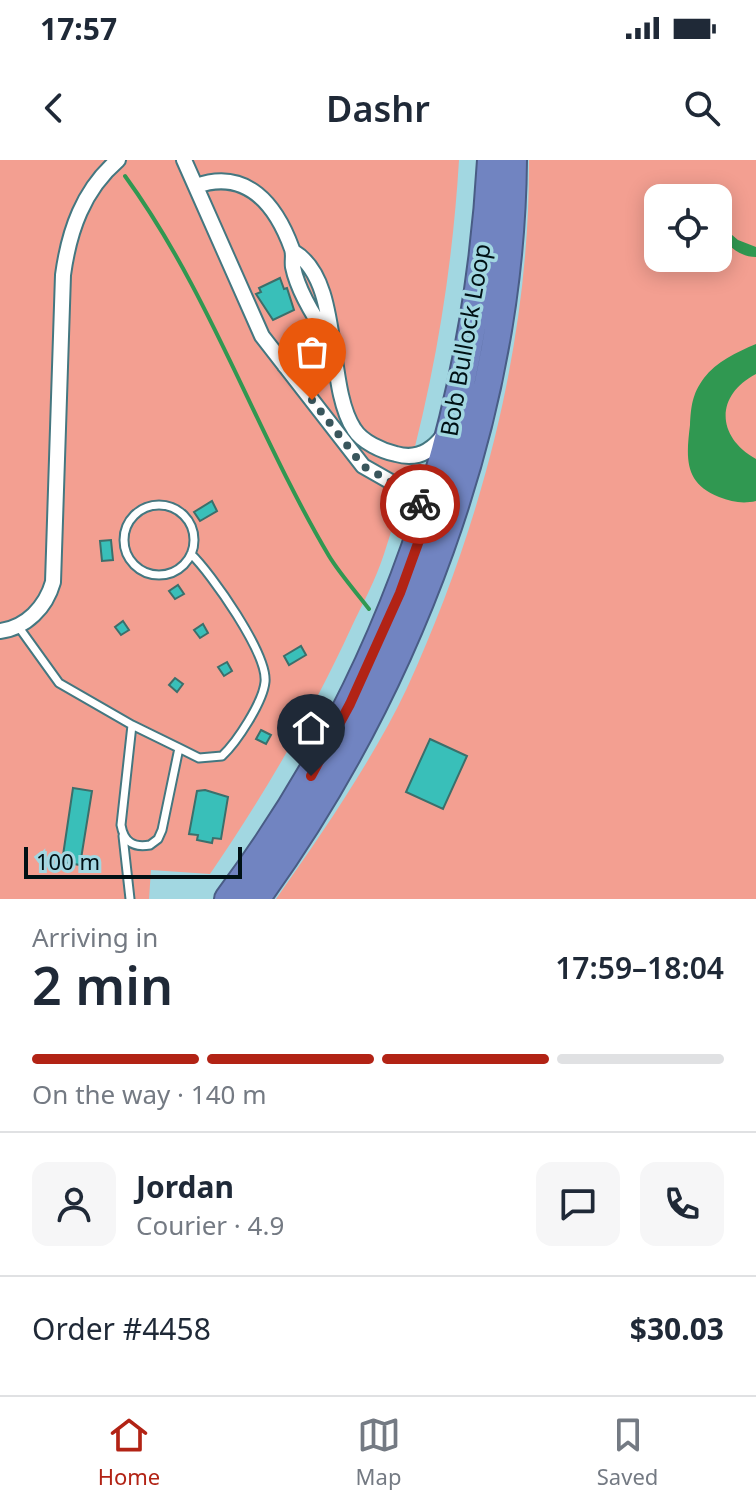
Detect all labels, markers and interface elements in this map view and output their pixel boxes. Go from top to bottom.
text: 17:57 [40,8,117,49]
text: Dashr [326,84,430,133]
icon: back [32,86,76,130]
icon: search [680,86,724,130]
map controls [644,184,732,272]
button: locate [644,184,732,272]
street label: Bob Bullock Loop [431,241,498,439]
pin [278,318,346,400]
icon: bag [290,330,334,374]
courier [380,464,460,544]
icon: bike [398,482,442,526]
pin [277,694,345,776]
icon: home [289,706,333,750]
scale bar [24,843,242,879]
text: 100 m [36,846,100,876]
text: Arriving in [32,919,158,955]
text: 17:59–18:04 [555,947,724,988]
text: 2 min [32,949,173,1020]
text: On the way · 140 m [32,1076,266,1112]
button: person [32,1162,116,1246]
button: chat [536,1162,620,1246]
button: phone [640,1162,724,1246]
text: Jordan [136,1166,234,1207]
text: Courier · 4.9 [136,1207,284,1243]
text: Order #4458 [32,1308,211,1349]
text: $30.03 [630,1308,724,1349]
tab: Home [98,1413,160,1491]
tab: Map [356,1413,401,1491]
tab: Saved [597,1413,658,1491]

